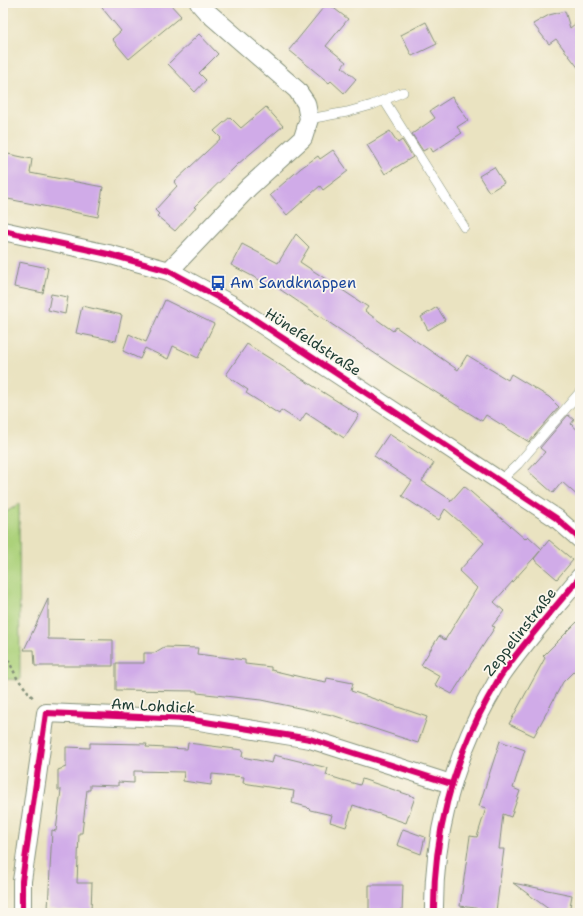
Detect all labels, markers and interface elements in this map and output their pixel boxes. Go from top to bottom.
place label: Am Sandknappen [230,273,356,293]
bus stop icon: Am Sandknappen [209,274,227,292]
street label: Hünefeldstraße [261,303,365,381]
street label: Zeppelinstraße [479,584,561,680]
street label: Am Lohdick [110,694,196,718]

